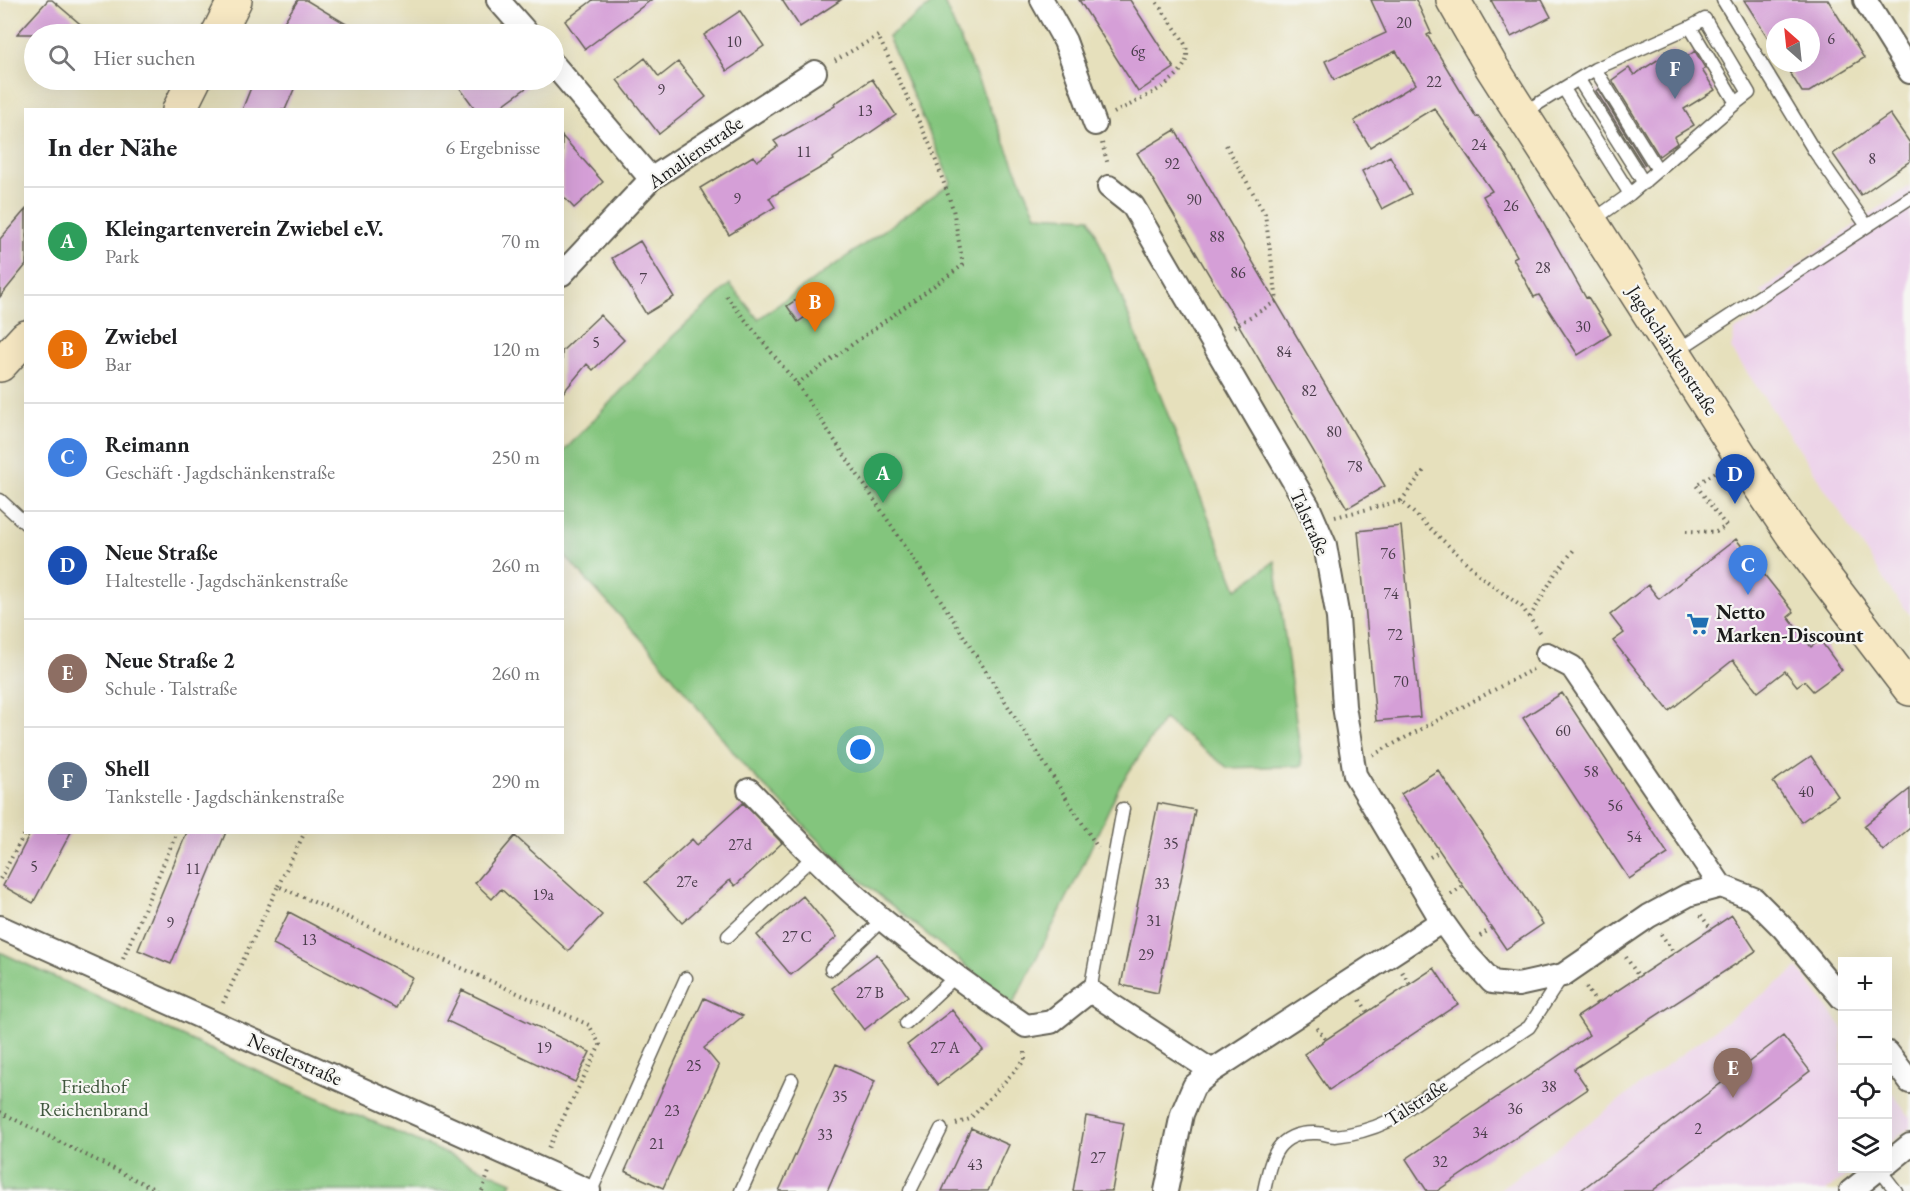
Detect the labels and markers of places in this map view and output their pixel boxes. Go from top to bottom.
pin: F [1656,50,1694,99]
pin: B [796,282,834,332]
pin: A [864,454,902,503]
pin: D [1716,454,1754,504]
pin: C [1728,546,1768,595]
place label: Netto Marken-Discount [1716,599,1864,648]
supermarket icon: Netto Marken-Discount [1685,611,1711,637]
pin: E [1714,1048,1752,1098]

